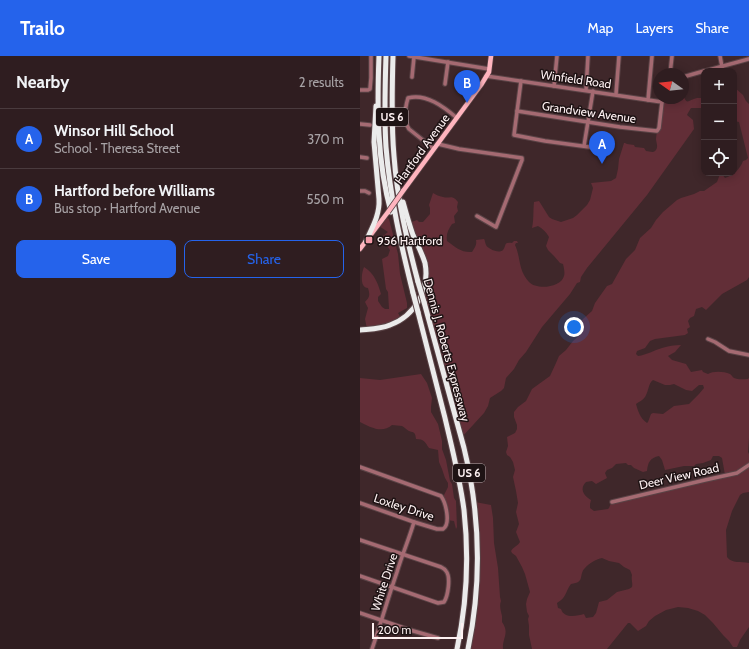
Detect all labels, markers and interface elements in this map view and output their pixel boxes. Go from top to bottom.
text: Trailo [20,17,65,40]
text: Map [588,19,613,37]
text: Layers [635,19,673,37]
text: Share [695,19,729,37]
street label: Winfield Road [540,67,612,91]
north arrow [653,68,689,104]
map controls [701,68,737,176]
button: + [701,68,737,104]
pin: B [454,70,480,103]
text: Nearby [16,72,69,92]
text: 2 results [299,74,344,90]
street label: Grandview Avenue [541,98,637,126]
button: − [701,104,737,140]
road number: US 6 [376,108,408,126]
street label: Hartford Avenue [391,111,453,187]
text: Winsor Hill School [54,122,174,140]
text: A [25,131,33,147]
text: 370 m [307,131,344,147]
pin: A [589,131,615,164]
text: School · Theresa Street [54,140,180,156]
button: locate [701,140,737,176]
text: Hartford before Williams [54,182,215,200]
text: B [25,191,33,207]
text: 550 m [307,191,344,207]
text: Bus stop · Hartford Avenue [54,200,200,216]
place label: 956 Hartford [377,233,443,248]
marker: 956 Hartford [364,235,374,245]
button: Save [16,240,176,278]
button: Share [184,240,344,278]
street label: Dennis J. Roberts Expressway [421,277,473,423]
your location [564,317,584,337]
street label: Deer View Road [638,460,720,492]
road number: US 6 [453,464,485,482]
street label: Loxley Drive [372,490,436,524]
street label: White Drive [368,551,400,613]
scale bar [372,621,463,640]
text: 200 m [378,623,411,637]

